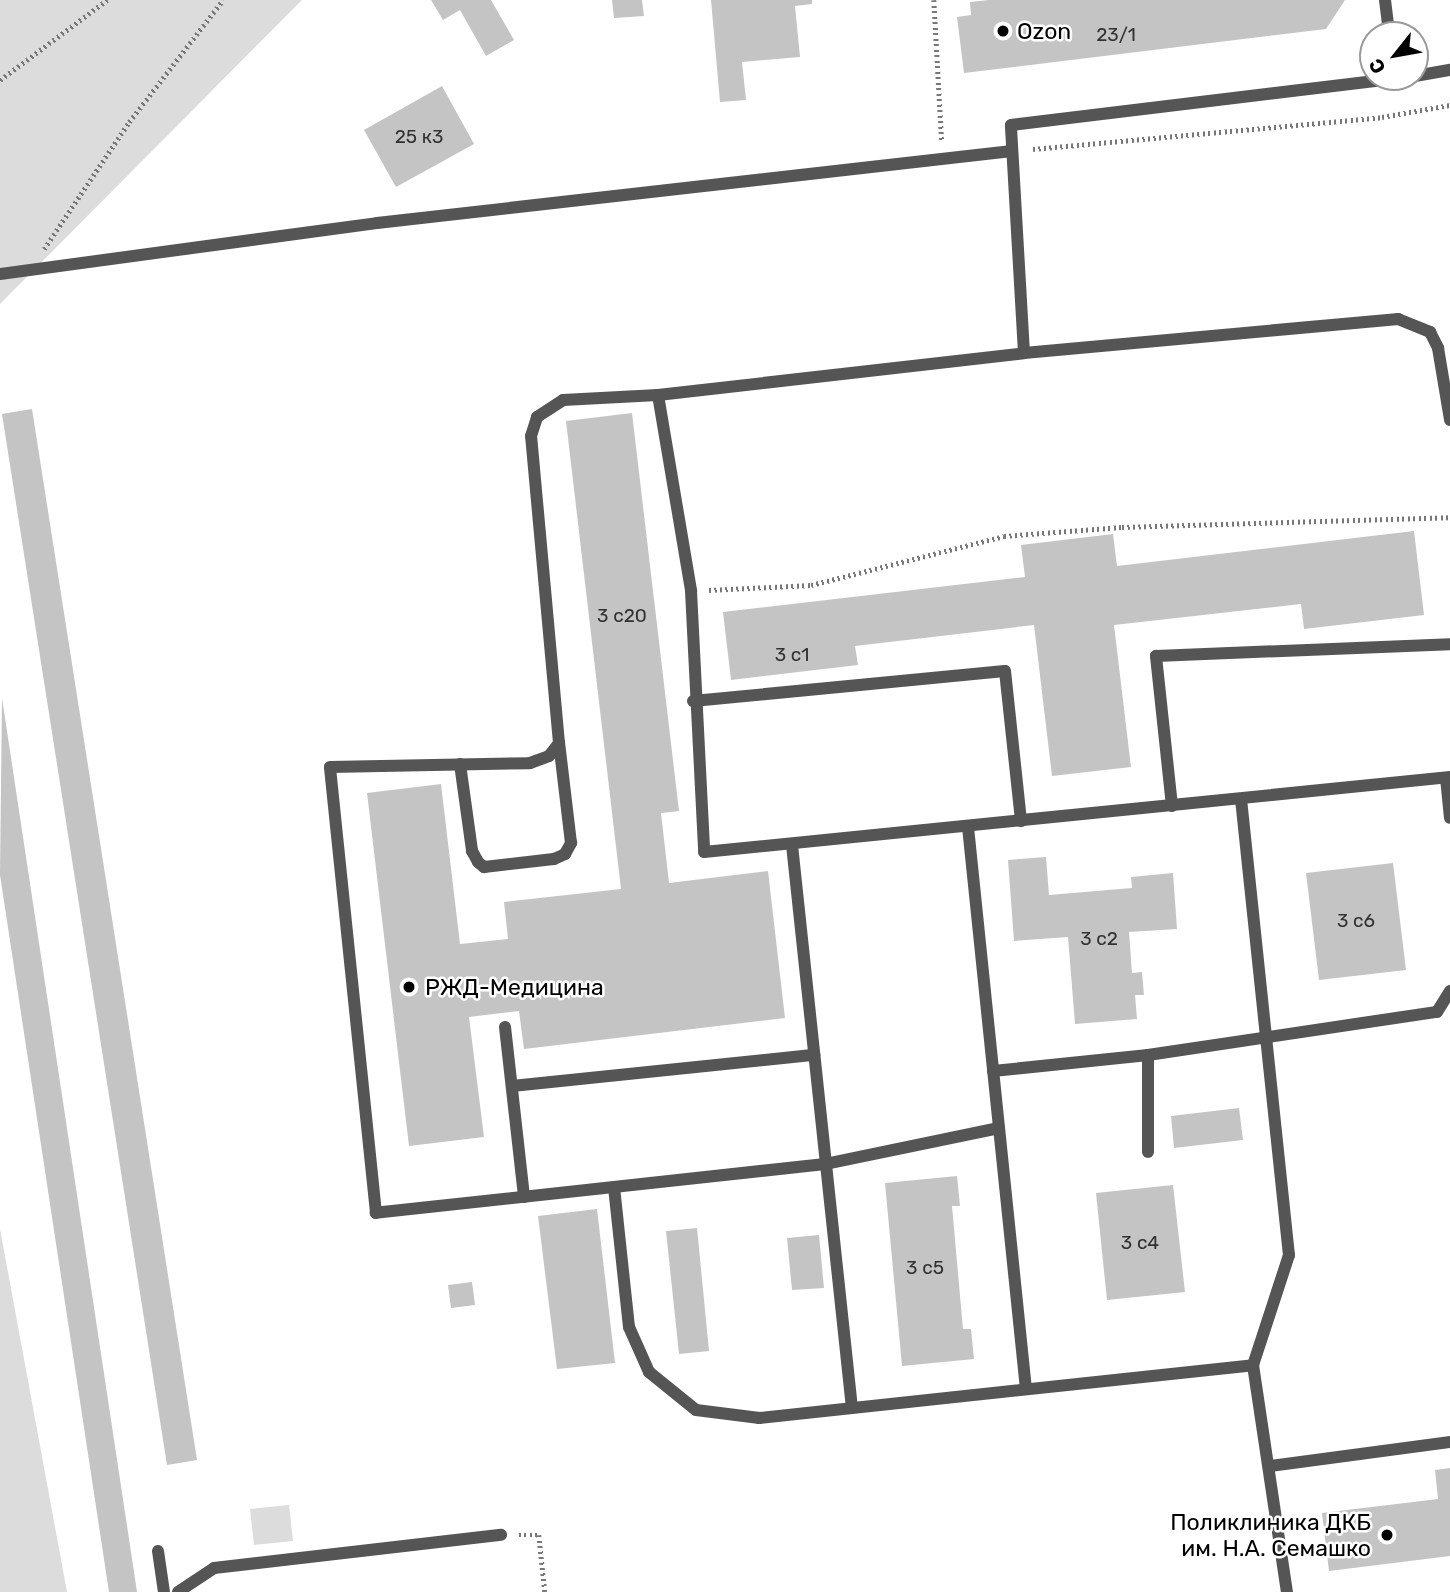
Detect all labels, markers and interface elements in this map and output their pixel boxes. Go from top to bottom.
place label: Ozon [1017,17,1071,45]
north arrow [1359,21,1429,91]
marker: Ozon [995,23,1011,39]
house number: 23/1 [1096,24,1136,46]
text: С [1364,54,1391,78]
house number: 25 к3 [395,126,443,148]
house number: 3 с20 [597,605,647,627]
house number: 3 с1 [775,644,809,666]
house number: 3 с6 [1337,910,1375,932]
house number: 3 с2 [1080,928,1118,950]
place label: РЖД-Медицина [425,973,604,1001]
marker: РЖД-Медицина [399,977,419,997]
house number: 3 с4 [1121,1232,1159,1254]
house number: 3 с5 [906,1257,944,1279]
place label: Поликлиника ДКБ им. Н.А. Семашко [1170,1508,1371,1562]
marker: Поликлиника ДКБ им. Н.А. Семашко [1377,1525,1397,1545]

